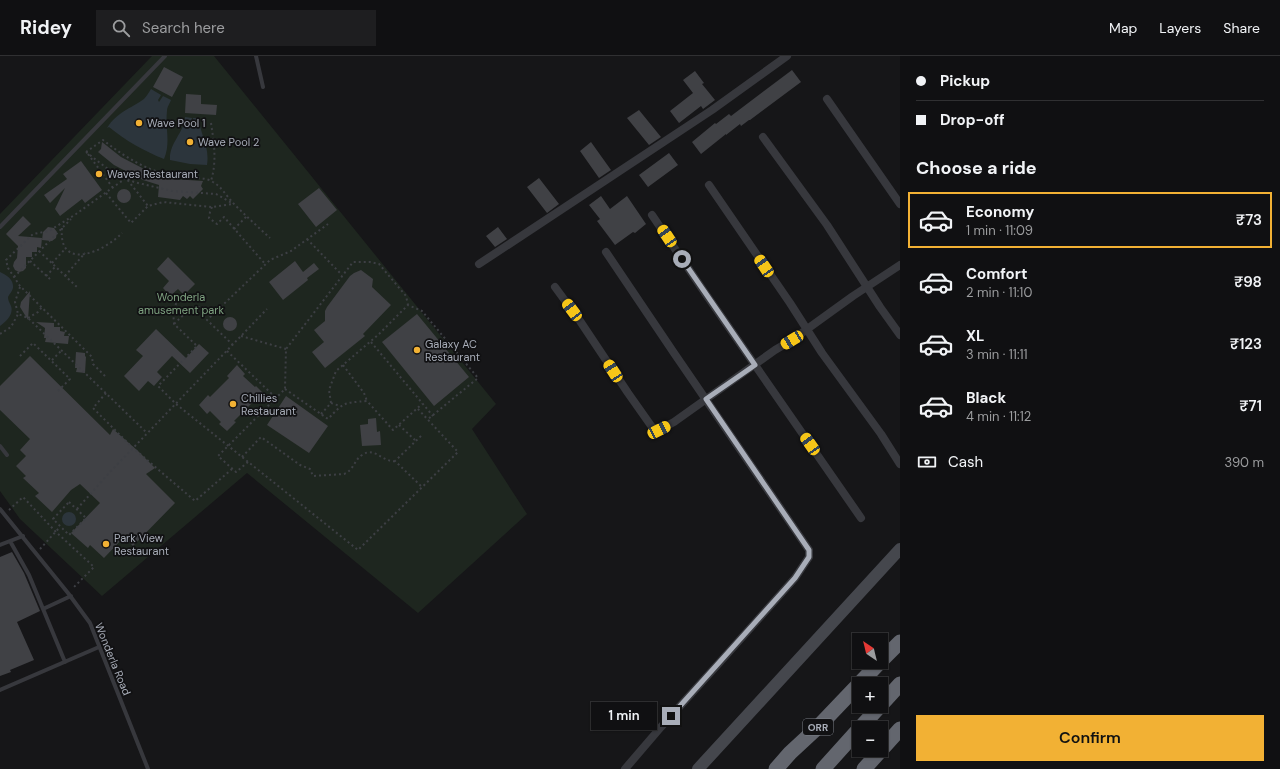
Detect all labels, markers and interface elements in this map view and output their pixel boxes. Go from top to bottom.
search box [96,10,376,46]
text: Ridey [20,15,72,40]
icon: search [110,17,132,39]
text: Search here [142,18,225,38]
text: Map [1109,19,1137,37]
text: Layers [1159,19,1201,37]
text: Share [1223,19,1260,37]
text: Pickup [940,71,990,91]
text: Drop-off [940,110,1005,130]
place label: Wave Pool 1 [147,116,206,130]
marker: Wave Pool 1 [134,118,144,128]
place label: Wave Pool 2 [198,135,259,149]
marker: Wave Pool 2 [185,137,195,147]
text: Choose a ride [916,156,1037,180]
place label: Waves Restaurant [107,167,198,181]
marker: Waves Restaurant [94,169,104,179]
icon: car [918,202,954,238]
text: Economy [966,202,1034,222]
text: ₹73 [1236,210,1262,230]
text: 1 min · 11:09 [966,222,1033,239]
car [655,223,679,249]
route start [673,250,691,268]
car [752,253,776,279]
icon: car [918,264,954,300]
text: Comfort [966,264,1027,284]
text: ₹98 [1234,272,1262,292]
text: 2 min · 11:10 [966,284,1032,301]
park label: Wonderla amusement park [138,290,224,317]
car [560,297,584,323]
icon: car [918,326,954,362]
text: XL [966,326,984,346]
car [779,329,805,351]
text: ₹123 [1230,334,1262,354]
place label: Galaxy AC Restaurant [425,337,480,364]
marker: Galaxy AC Restaurant [412,345,422,355]
text: 3 min · 11:11 [966,346,1028,363]
car [601,358,625,384]
icon: car [918,388,954,424]
text: Black [966,388,1006,408]
place label: Chillies Restaurant [241,391,296,418]
text: ₹71 [1239,396,1262,416]
marker: Chillies Restaurant [228,399,238,409]
text: 4 min · 11:12 [966,408,1031,425]
car [646,419,672,441]
car [798,431,822,457]
icon: cash [916,451,938,473]
text: Cash [948,452,983,472]
text: 390 m [1225,454,1264,471]
place label: Park View Restaurant [114,531,169,558]
marker: Park View Restaurant [101,539,111,549]
street label: Wonderla Road [92,621,134,697]
north arrow [852,633,888,669]
map controls [852,633,888,757]
button: + [852,677,888,713]
callout: 1 min [591,702,657,730]
text: 1 min [608,707,640,724]
route end [662,707,680,725]
button: Confirm [916,715,1264,761]
road number: ORR [803,719,833,735]
button: − [852,721,888,757]

